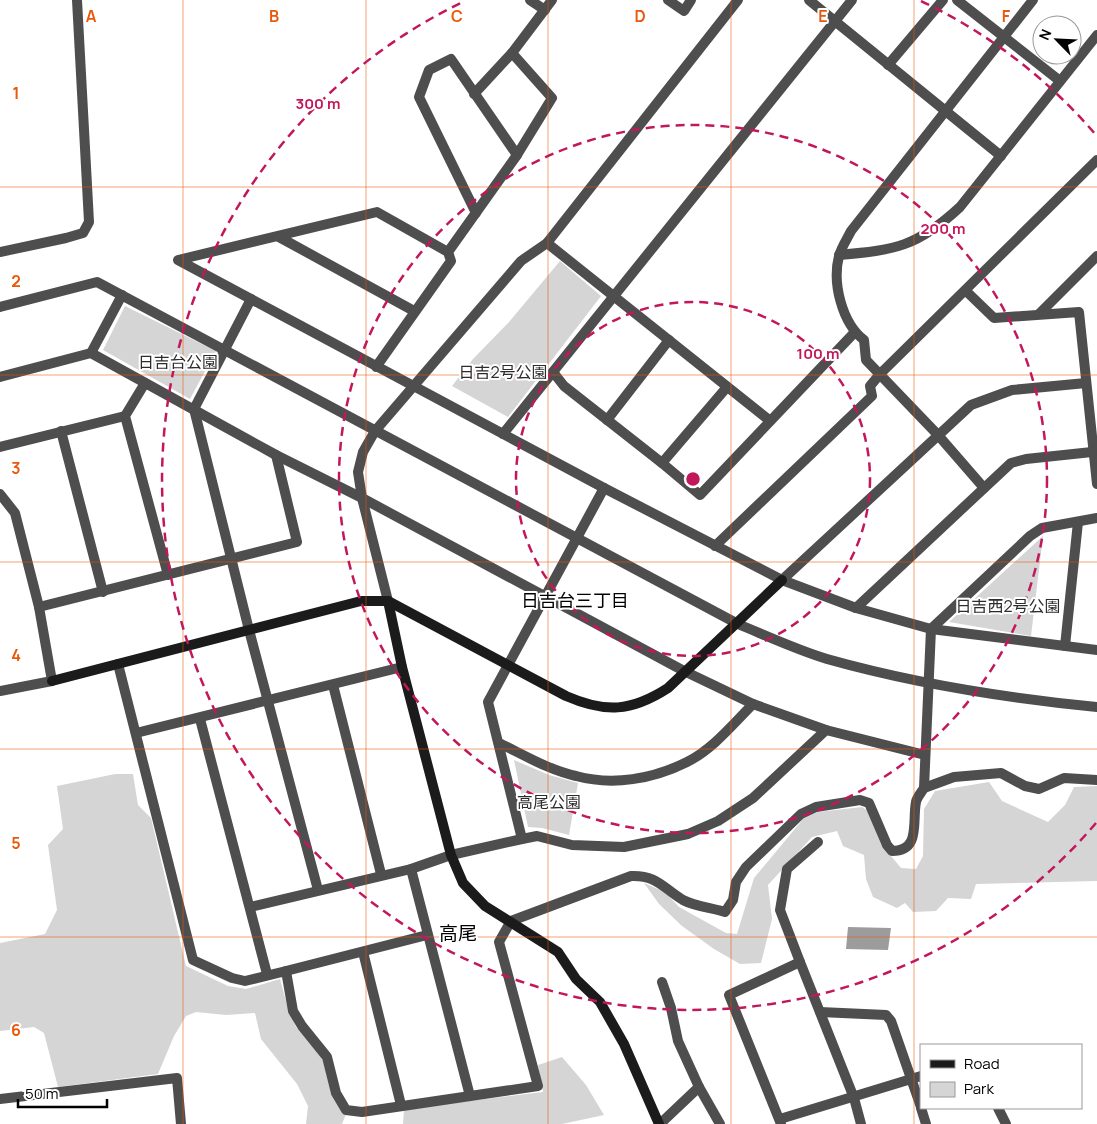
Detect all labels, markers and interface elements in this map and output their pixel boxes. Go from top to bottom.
text: A [86,5,97,27]
text: B [269,5,279,27]
text: C [451,5,463,27]
text: D [634,5,646,27]
text: E [818,5,828,27]
text: F [1002,5,1011,27]
north arrow [1032,15,1082,65]
text: N [1034,26,1055,43]
text: 1 [12,82,20,104]
text: 300 m [296,93,340,114]
text: 200 m [920,218,966,239]
text: 2 [11,270,21,292]
text: 100 m [797,343,839,364]
park label: 日吉台公園 [138,351,218,373]
park label: 日吉2号公園 [458,361,548,383]
text: 3 [11,457,21,479]
centre of rings [684,470,702,488]
district label: 日吉台三丁目 [521,588,629,612]
park label: 日吉西2号公園 [955,595,1061,617]
text: 4 [11,644,21,666]
park label: 高尾公園 [517,791,581,813]
text: 5 [11,832,21,854]
district label: 高尾 [439,920,477,946]
text: 6 [11,1019,21,1041]
legend [920,1044,1082,1109]
text: Road [964,1053,1000,1074]
scale bar [18,1076,106,1108]
text: Park [964,1078,994,1099]
text: 50 m [25,1083,59,1104]

